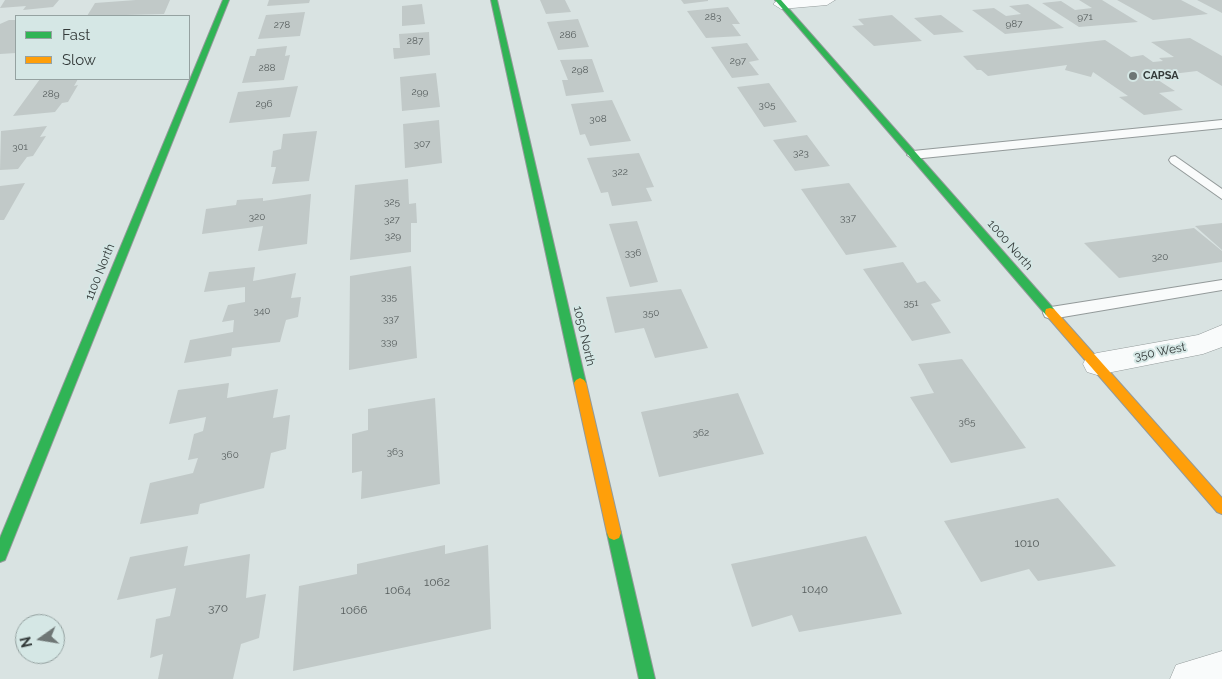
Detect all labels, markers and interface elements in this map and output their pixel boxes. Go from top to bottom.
house number: 283 [705,11,721,23]
house number: 971 [1077,11,1093,23]
legend [15,15,190,80]
house number: 987 [1005,18,1023,30]
house number: 278 [274,19,290,31]
text: Fast [62,26,90,44]
house number: 286 [559,29,577,41]
house number: 287 [407,35,423,47]
text: Slow [62,51,96,69]
house number: 297 [730,55,746,67]
house number: 288 [258,62,276,74]
house number: 298 [572,64,588,76]
place label: CAPSA [1143,69,1179,83]
marker: CAPSA [1127,70,1139,82]
house number: 299 [412,86,428,98]
house number: 289 [43,88,59,100]
house number: 296 [255,98,273,110]
house number: 305 [759,99,775,111]
house number: 308 [589,113,607,125]
house number: 307 [414,138,430,150]
house number: 301 [12,141,28,153]
house number: 323 [793,147,809,159]
house number: 322 [612,166,628,178]
house number: 325 [384,196,400,208]
house number: 320 [249,211,265,223]
house number: 337 [840,212,856,224]
house number: 327 [384,214,400,226]
street label: 1000 North [984,217,1036,273]
house number: 329 [385,230,401,242]
street label: 1100 North [82,242,118,302]
house number: 336 [625,247,641,259]
house number: 320 [1152,251,1168,263]
house number: 335 [381,291,397,303]
house number: 351 [903,297,919,309]
house number: 340 [254,305,270,317]
street label: 1050 North [570,305,598,367]
house number: 350 [643,307,659,319]
house number: 337 [383,313,399,325]
house number: 339 [381,336,397,348]
street label: 350 West [1133,340,1187,364]
house number: 365 [959,416,975,428]
house number: 362 [693,427,709,439]
house number: 363 [387,446,403,458]
house number: 360 [221,449,239,461]
house number: 1010 [1015,536,1039,550]
house number: 1062 [424,575,450,589]
house number: 1040 [802,582,828,596]
house number: 1064 [385,583,411,597]
house number: 370 [208,601,228,615]
house number: 1066 [341,603,367,617]
north arrow [15,614,65,664]
text: N [17,635,35,649]

